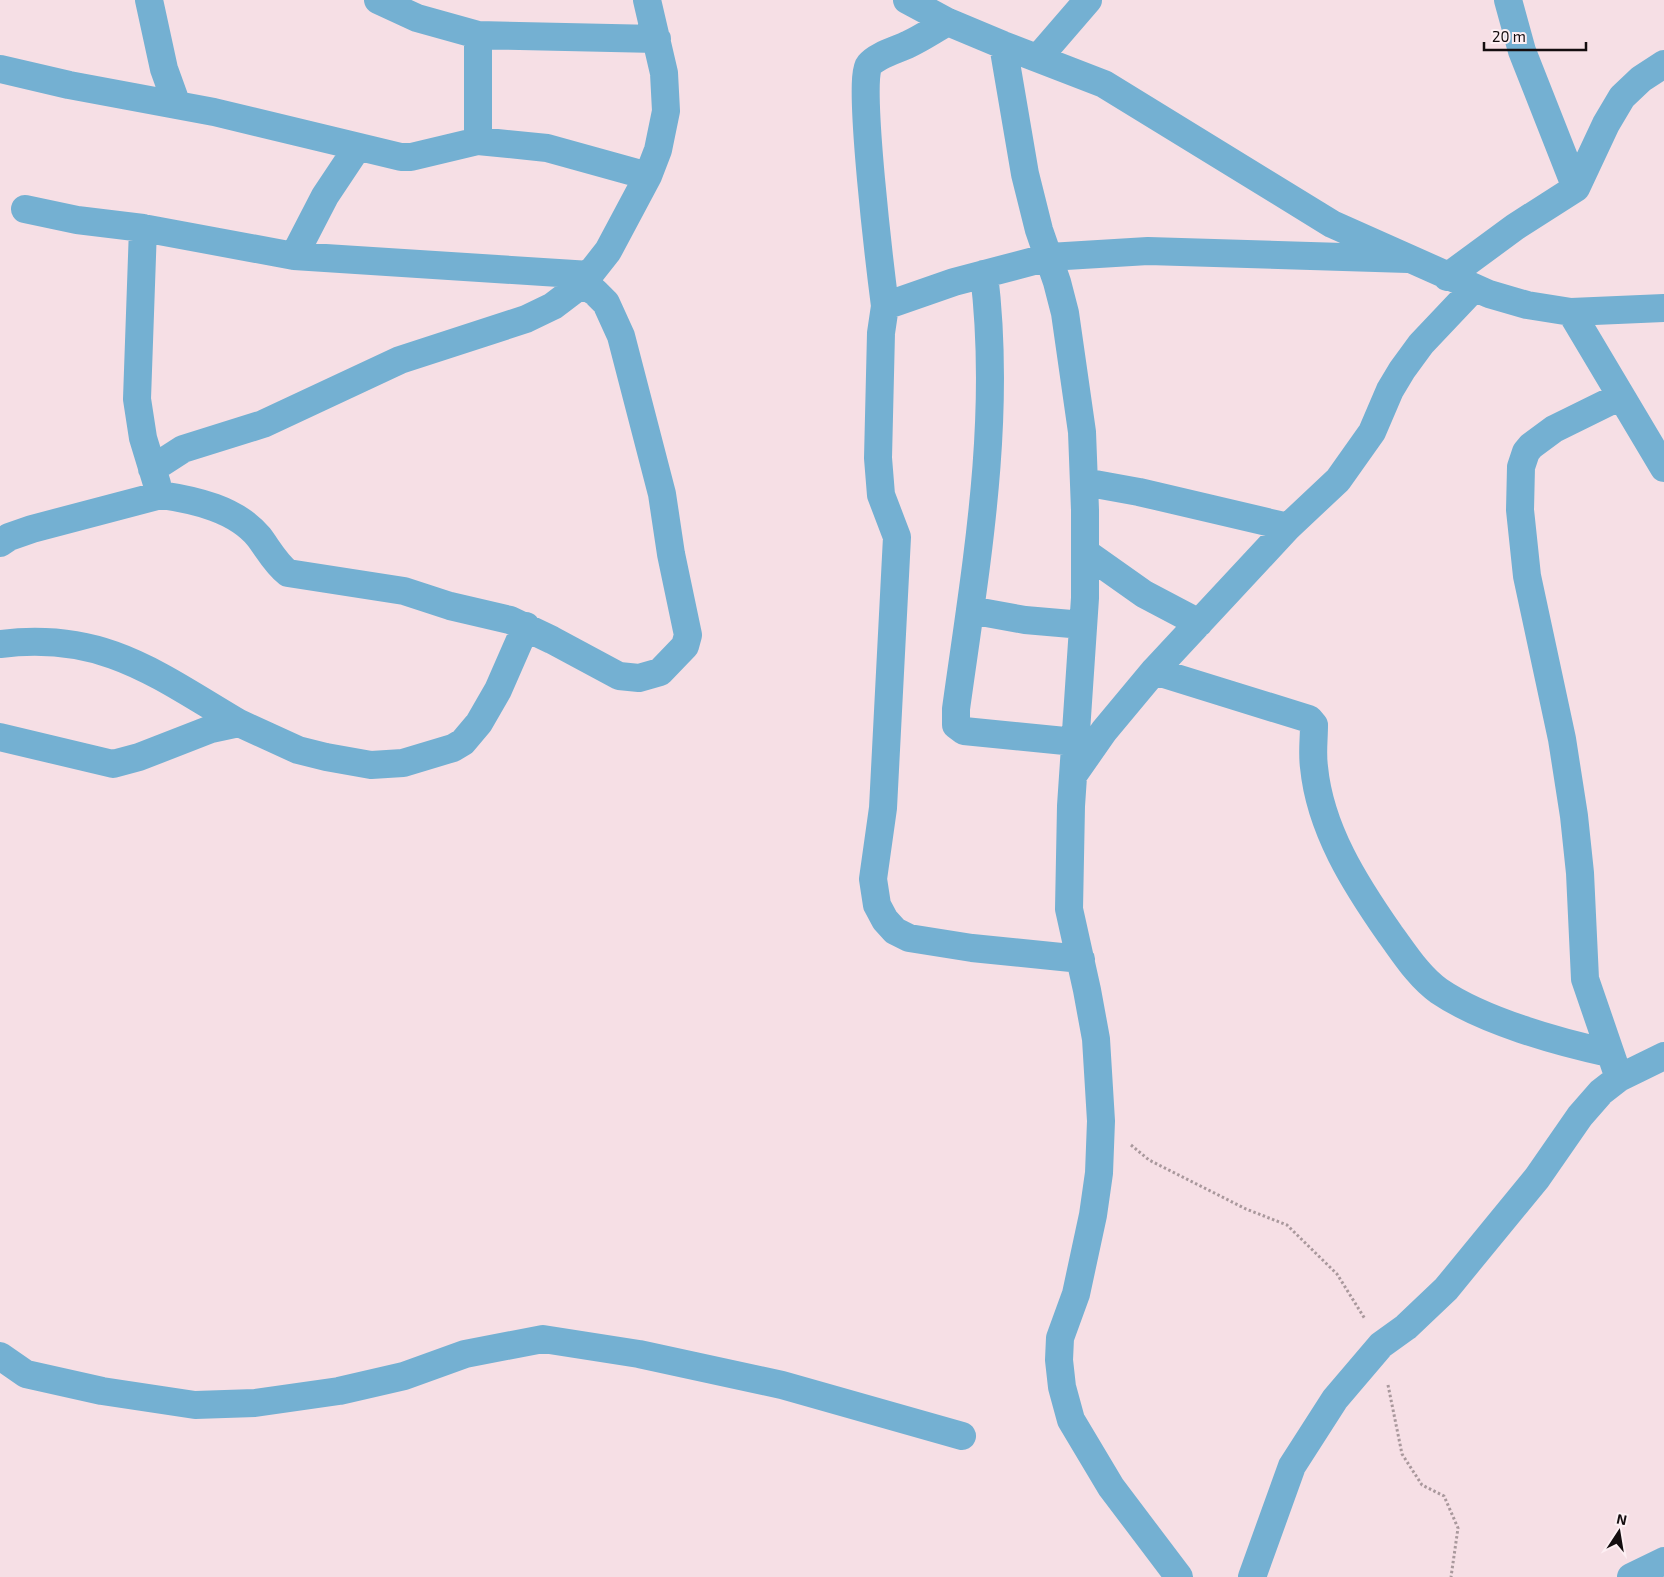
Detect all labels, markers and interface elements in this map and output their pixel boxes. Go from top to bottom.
scale bar [1484,20,1586,52]
text: 20 m [1492,27,1526,45]
north arrow [1594,1507,1644,1557]
text: N [1615,1509,1629,1528]

